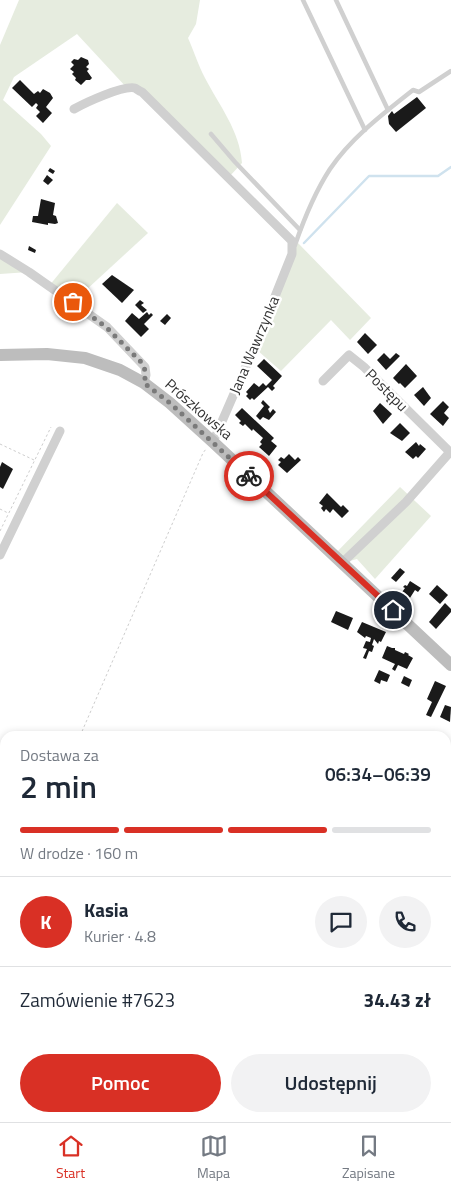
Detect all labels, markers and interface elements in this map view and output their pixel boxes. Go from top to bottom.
pin [52,281,94,323]
icon: bag [59,288,87,316]
street label: Jana Wawrzynka [223,292,285,398]
street label: Postępu [360,363,414,417]
street label: Prószkowska [160,373,238,445]
courier [224,451,274,501]
icon: bike [235,462,263,490]
pin [372,589,414,631]
icon: home [379,596,407,624]
text: Dostawa za [20,743,99,767]
text: 06:34–06:39 [325,759,431,788]
text: 2 min [20,762,97,810]
text: W drodze · 160 m [20,841,138,865]
text: Kasia [84,895,128,924]
button: chat [315,896,367,948]
button: phone [379,896,431,948]
text: K [40,907,52,936]
text: Kurier · 4.8 [84,924,156,948]
text: Zamówienie #7623 [20,985,175,1014]
text: 34.43 zł [364,985,431,1014]
button: Pomoc [20,1054,221,1112]
button: Udostępnij [231,1054,431,1112]
tab: Start [56,1132,85,1183]
tab: Mapa [197,1132,230,1183]
tab: Zapisane [342,1132,395,1183]

